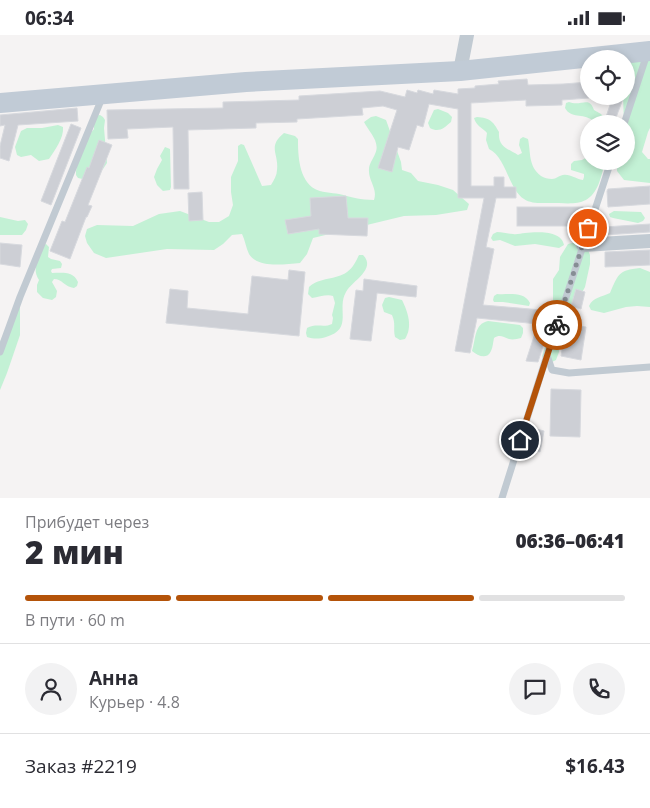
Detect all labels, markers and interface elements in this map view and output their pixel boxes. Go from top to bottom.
text: 06:34 [25,5,74,31]
map controls [580,50,635,170]
button: locate [580,50,635,105]
button: layers [580,115,635,170]
pin [567,207,609,249]
icon: bag [574,214,602,242]
courier [532,300,582,350]
icon: bike [543,311,571,339]
pin [499,419,541,461]
icon: home [506,426,534,454]
text: Прибудет через [25,511,149,533]
text: 06:36–06:41 [515,528,625,554]
text: 2 мин [25,530,124,573]
text: В пути · 60 m [25,609,125,631]
button: person [25,663,77,715]
button: chat [509,663,561,715]
button: phone [573,663,625,715]
text: Анна [89,665,139,691]
text: Курьер · 4.8 [89,691,180,713]
text: Заказ #2219 [25,753,137,779]
text: $16.43 [565,753,625,779]

